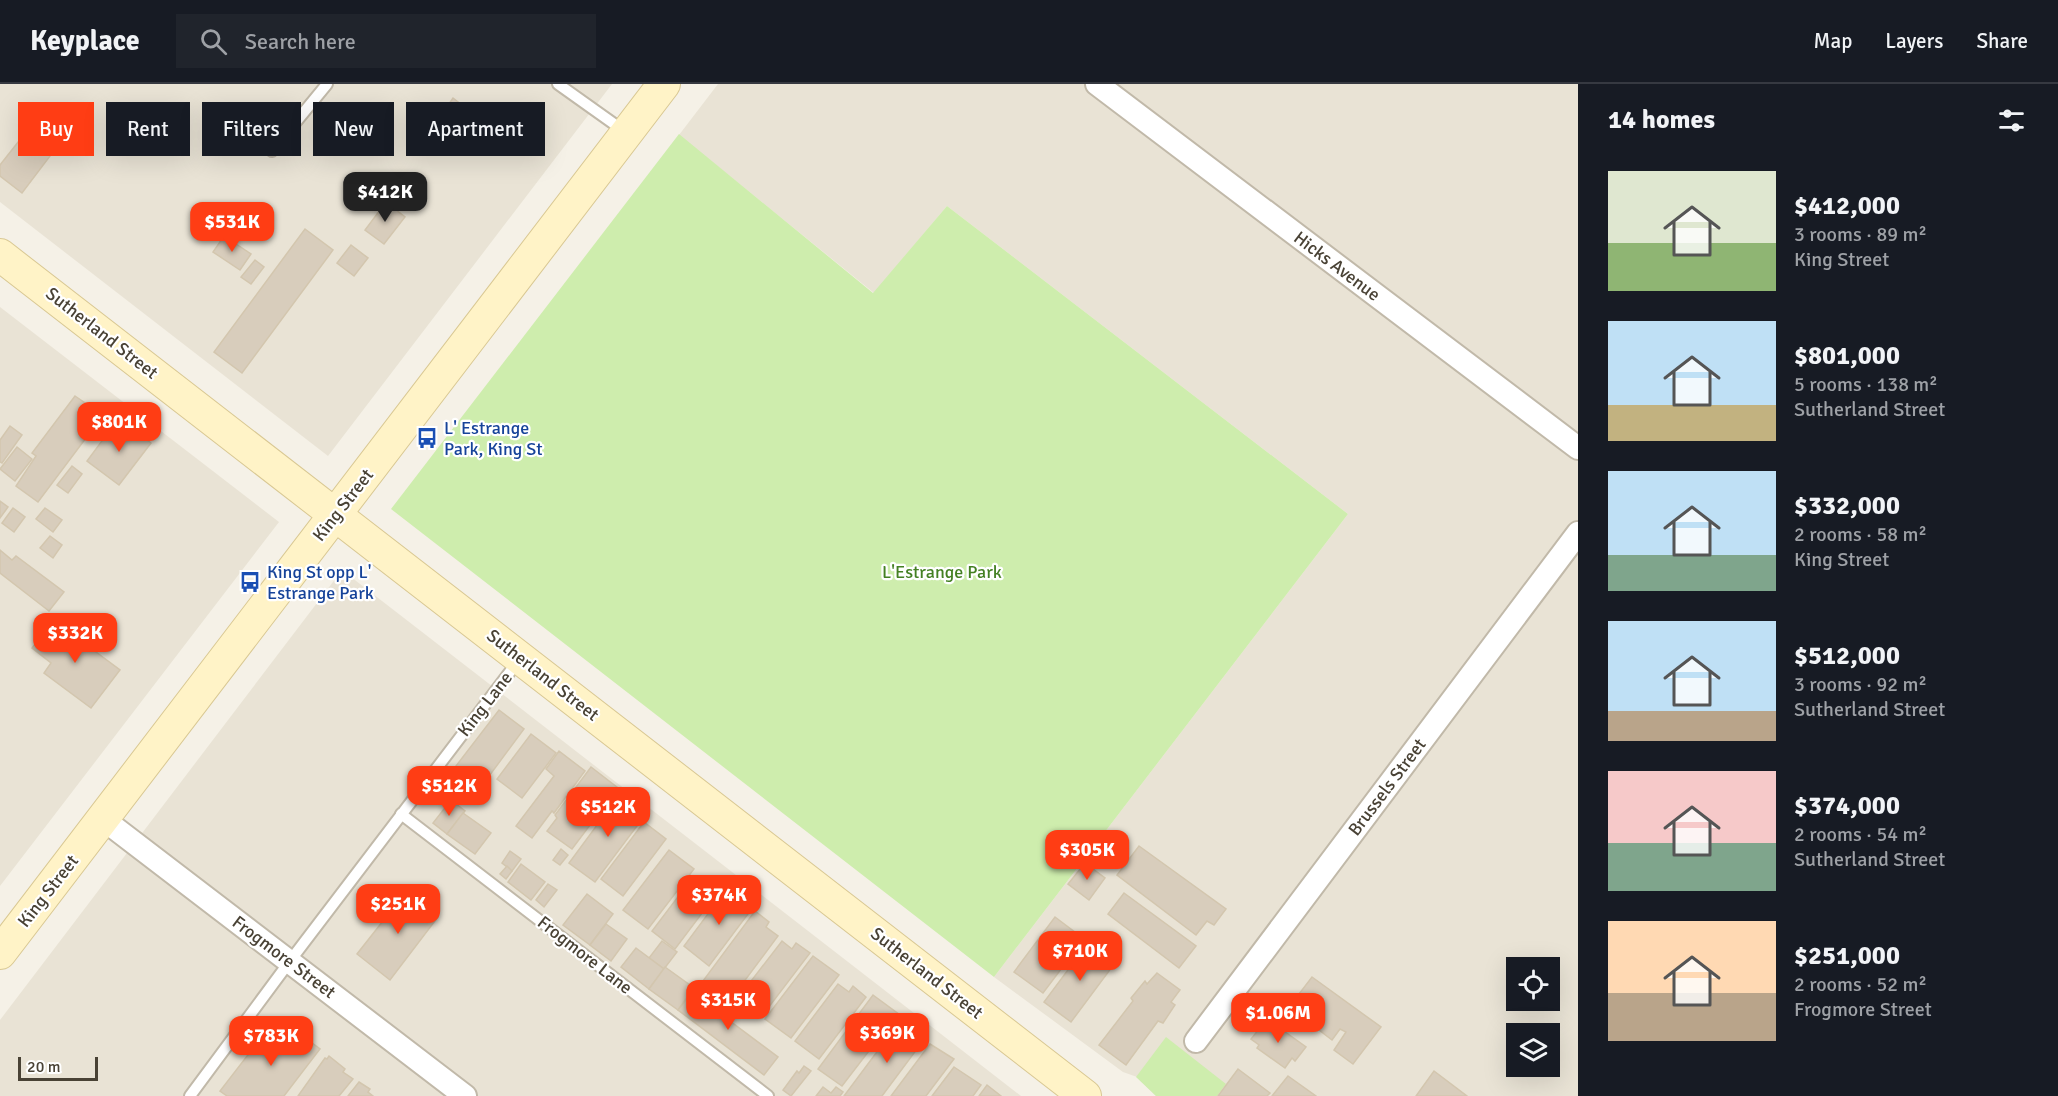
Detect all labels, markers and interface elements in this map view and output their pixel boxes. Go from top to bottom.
search box [176,14,596,68]
text: Keyplace [30,24,140,58]
icon: search [197,25,230,58]
text: Search here [245,28,356,55]
text: Map [1814,28,1852,54]
text: Layers [1885,28,1943,54]
text: Share [1976,28,2028,54]
chip: Buy [18,102,94,156]
chip: Rent [106,102,190,156]
chip: Filters [202,102,301,156]
chip: New [313,102,394,156]
chip: Apartment [406,102,545,156]
text: 14 homes [1608,104,1715,136]
icon: filters [1995,104,2028,137]
pin: $412K [343,172,427,223]
text: $412K [357,179,413,204]
text: $412,000 [1794,190,1900,222]
icon: home [1656,195,1728,267]
pin: $531K [190,202,274,253]
text: $531K [204,209,260,234]
text: 3 rooms · 89 m² [1794,222,1927,247]
street label: Hicks Avenue [1289,226,1385,306]
text: King Street [1794,247,1889,272]
street label: Sutherland Street [42,282,162,384]
text: $801,000 [1794,340,1900,372]
icon: home [1656,345,1728,417]
text: 5 rooms · 138 m² [1794,372,1938,397]
text: Sutherland Street [1794,397,1945,422]
pin: $801K [77,402,161,453]
text: $801K [91,409,147,434]
place label: L' Estrange Park, King St [444,417,543,460]
bus stop icon: L' Estrange Park, King St [415,426,439,450]
street label: King Street [308,464,378,546]
text: $332,000 [1794,490,1900,522]
icon: home [1656,495,1728,567]
text: 2 rooms · 58 m² [1794,522,1927,547]
text: King Street [1794,547,1889,572]
place label: King St opp L' Estrange Park [267,561,374,604]
park label: L'Estrange Park [882,561,1002,583]
bus stop icon: King St opp L' Estrange Park [238,570,262,594]
pin: $332K [33,613,117,664]
text: $332K [47,620,103,645]
street label: Sutherland Street [483,624,603,726]
text: $512,000 [1794,640,1900,672]
icon: home [1656,645,1728,717]
street label: King Lane [453,667,517,741]
text: 3 rooms · 92 m² [1794,672,1927,697]
text: Sutherland Street [1794,697,1945,722]
street label: Brussels Street [1343,734,1431,840]
pin: $512K [407,766,491,817]
text: $512K [421,773,477,798]
pin: $512K [566,787,650,838]
text: $374,000 [1794,790,1900,822]
text: $512K [580,794,636,819]
icon: home [1656,795,1728,867]
text: 2 rooms · 54 m² [1794,822,1927,847]
pin: $305K [1045,830,1129,881]
text: $305K [1059,837,1115,862]
text: Sutherland Street [1794,847,1945,872]
street label: King Street [13,850,83,932]
pin: $374K [677,875,761,926]
text: $374K [691,882,747,907]
pin: $251K [356,884,440,935]
text: $251K [370,891,426,916]
street label: Frogmore Street [228,911,340,1003]
street label: Frogmore Lane [533,911,637,999]
street label: Sutherland Street [867,922,987,1024]
pin: $710K [1038,931,1122,982]
text: $710K [1052,938,1108,963]
text: $251,000 [1794,940,1900,972]
icon: home [1656,945,1728,1017]
map controls [1506,957,1560,1077]
button: locate [1506,957,1560,1011]
text: 2 rooms · 52 m² [1794,972,1927,997]
pin: $315K [686,980,770,1031]
text: $315K [700,987,756,1012]
pin: $1.06M [1229,993,1327,1044]
text: Frogmore Street [1794,997,1932,1022]
text: $1.06M [1245,1000,1311,1025]
pin: $369K [845,1013,929,1064]
pin: $783K [229,1016,313,1067]
text: $369K [859,1020,915,1045]
text: $783K [243,1023,299,1048]
button: layers [1506,1023,1560,1077]
scale bar [18,1054,98,1082]
text: 20 m [27,1057,61,1077]

